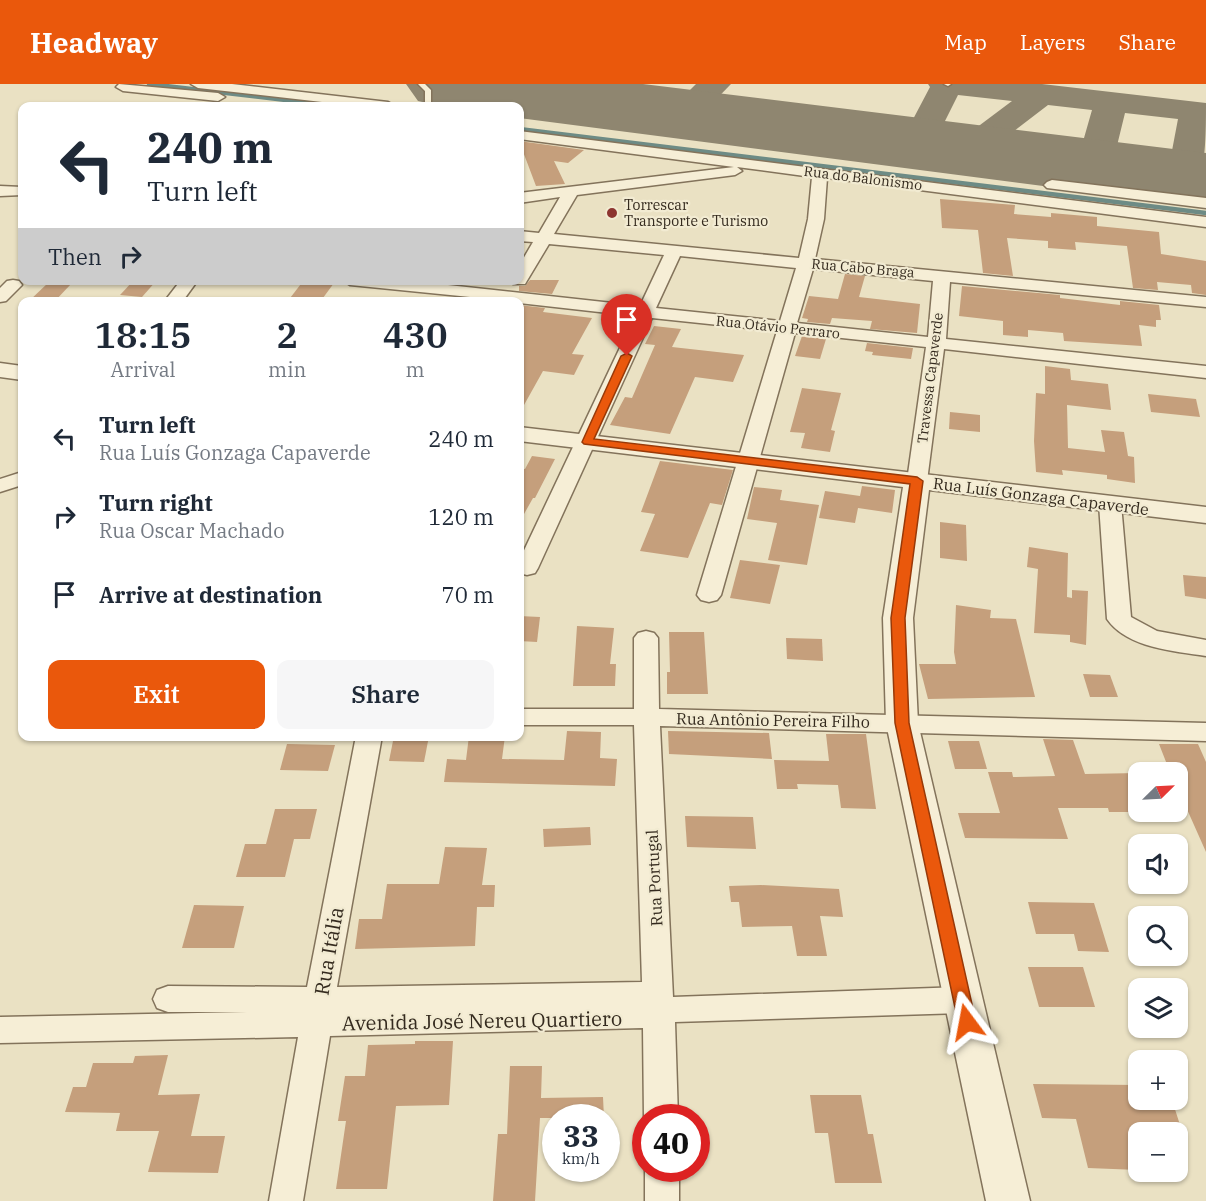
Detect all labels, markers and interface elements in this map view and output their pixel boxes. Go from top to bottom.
text: Headway [30,24,158,61]
text: Map [944,28,987,56]
text: Layers [1020,28,1086,56]
text: Share [1119,28,1176,56]
text: 240 m [147,120,273,175]
icon: left [48,126,126,204]
street label: Rua do Balonismo [803,162,923,194]
text: Turn left [147,173,258,208]
place label: Torrescar Transporte e Turismo [624,196,768,230]
marker: Torrescar Transporte e Turismo [605,206,619,220]
icon: right [114,240,147,273]
text: Then [48,242,102,271]
street label: Rua Cabo Braga [811,255,916,282]
pin [601,294,652,356]
icon: arrive [610,303,643,336]
text: 18:15 [94,311,192,358]
text: 2 [276,311,298,358]
text: 430 [383,311,448,358]
street label: Rua Otávio Perraro [715,312,841,342]
street label: Travessa Capaverde [913,312,947,444]
text: Arrival [110,356,176,383]
text: min [268,356,306,383]
text: m [406,356,425,383]
text: Turn left [99,410,195,439]
icon: left [48,422,81,455]
text: 240 m [428,424,494,453]
text: Rua Luís Gonzaga Capaverde [99,439,371,466]
street label: Rua Luís Gonzaga Capaverde [932,473,1150,519]
text: Turn right [99,488,213,517]
icon: right [48,500,81,533]
text: 120 m [428,502,494,531]
text: Rua Oscar Machado [99,517,285,544]
icon: arrive [48,578,81,611]
text: Arrive at destination [99,580,322,609]
text: 70 m [442,580,494,609]
button: Exit [48,660,265,729]
button: Share [277,660,494,729]
street label: Rua Antônio Pereira Filho [676,708,870,732]
north arrow [1128,762,1188,822]
map controls [1128,762,1188,1182]
street label: Rua Portugal [641,829,667,927]
button: sound [1128,834,1188,894]
street label: Rua Itália [307,904,350,997]
button: search [1128,906,1188,966]
button: layers [1128,978,1188,1038]
position arrow [935,990,999,1054]
street label: Avenida José Nereu Quartiero [342,1005,622,1036]
button: + [1128,1050,1188,1110]
speed limit sign: 40 [632,1104,710,1182]
text: 33 [563,1116,599,1155]
button: − [1128,1122,1188,1182]
text: km/h [562,1149,600,1168]

